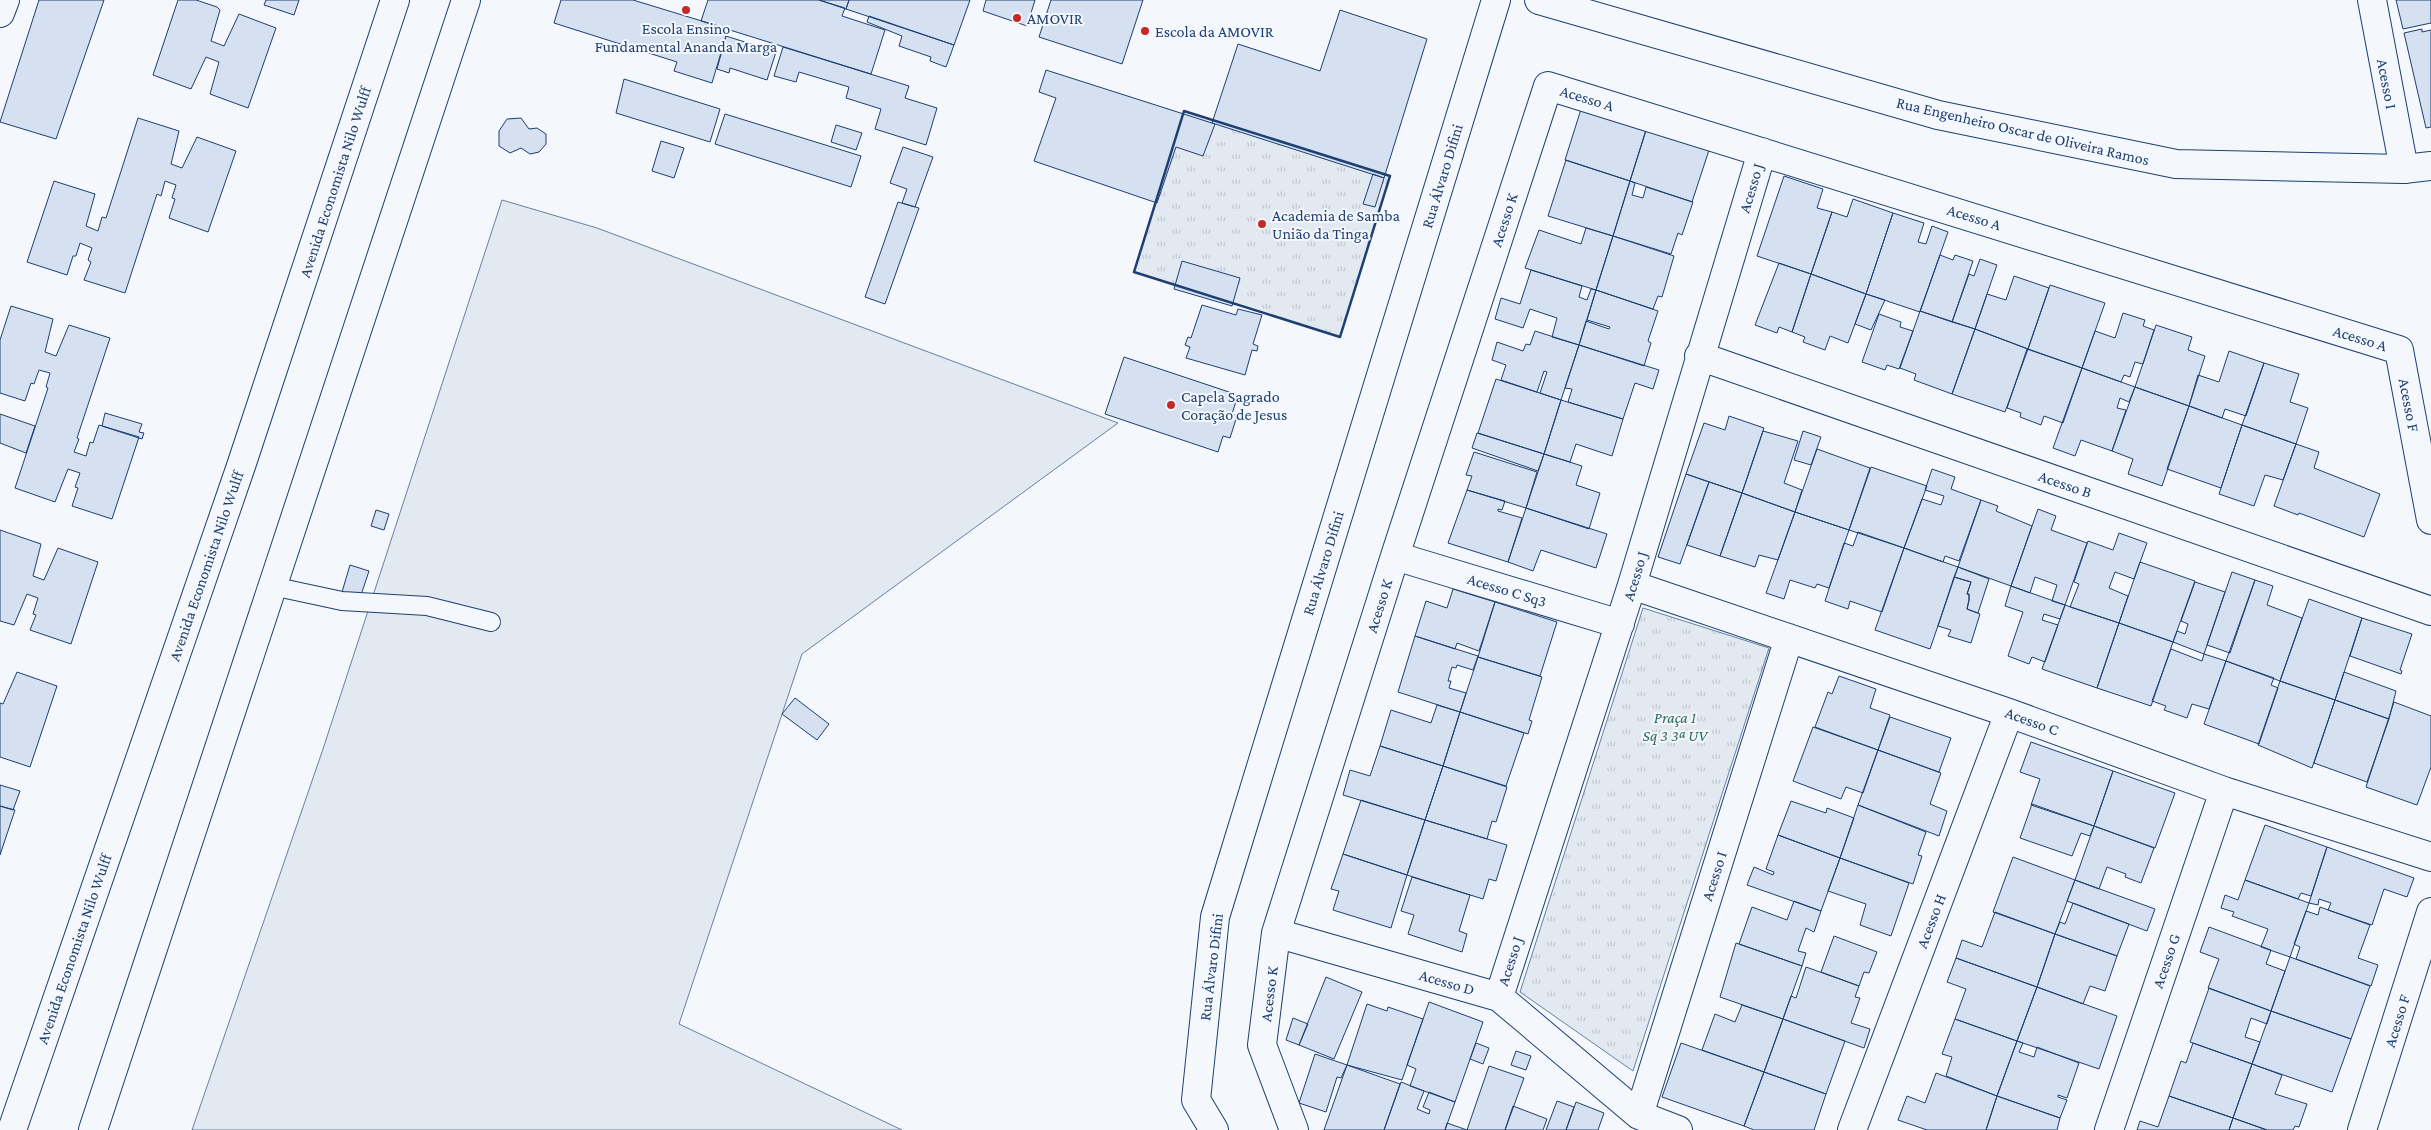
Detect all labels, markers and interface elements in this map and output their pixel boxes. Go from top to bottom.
marker: Escola Ensino Fundamental Ananda Marga [680,4,692,16]
place label: AMOVIR [1027,10,1083,27]
marker: AMOVIR [1011,12,1023,24]
place label: Escola Ensino Fundamental Ananda Marga [595,20,778,56]
place label: Escola da AMOVIR [1155,23,1274,40]
marker: Escola da AMOVIR [1139,25,1151,37]
street label: Acesso I [2374,57,2400,111]
street label: Acesso A [1558,82,1617,114]
street label: Avenida Economista Nilo Wulff [296,83,374,280]
street label: Rua Engenheiro Oscar de Oliveira Ramos [1895,94,2151,169]
street label: Rua Álvaro Difini [1418,122,1466,230]
street label: Acesso J [1735,161,1768,215]
street label: Acesso K [1487,190,1521,249]
street label: Acesso A [1945,201,2004,233]
place label: Academia de Samba União da Tinga [1272,207,1400,243]
marker: Academia de Samba União da Tinga [1256,218,1268,230]
street label: Acesso A [2331,322,2390,354]
street label: Acesso F [2395,377,2423,433]
place label: Capela Sagrado Coração de Jesus [1181,388,1287,424]
marker: Capela Sagrado Coração de Jesus [1165,399,1177,411]
street label: Acesso B [2036,467,2094,501]
street label: Avenida Economista Nilo Wulff [165,468,247,663]
street label: Rua Álvaro Difini [1299,509,1347,617]
street label: Acesso J [1619,549,1652,603]
street label: Acesso C Sq3 [1465,570,1549,611]
street label: Acesso K [1363,576,1395,635]
street label: Acesso C [2003,704,2061,738]
park label: Praça 1 Sq 3 3ª UV [1643,709,1709,745]
street label: Acesso I [1698,849,1730,903]
street label: Avenida Economista Nilo Wulff [33,851,115,1046]
street label: Acesso H [1913,891,1949,951]
street label: Rua Álvaro Difini [1196,912,1226,1022]
street label: Acesso G [2149,932,2183,990]
street label: Acesso J [1494,934,1527,988]
street label: Acesso K [1257,965,1281,1023]
street label: Acesso D [1417,966,1477,998]
street label: Acesso F [2381,993,2413,1049]

